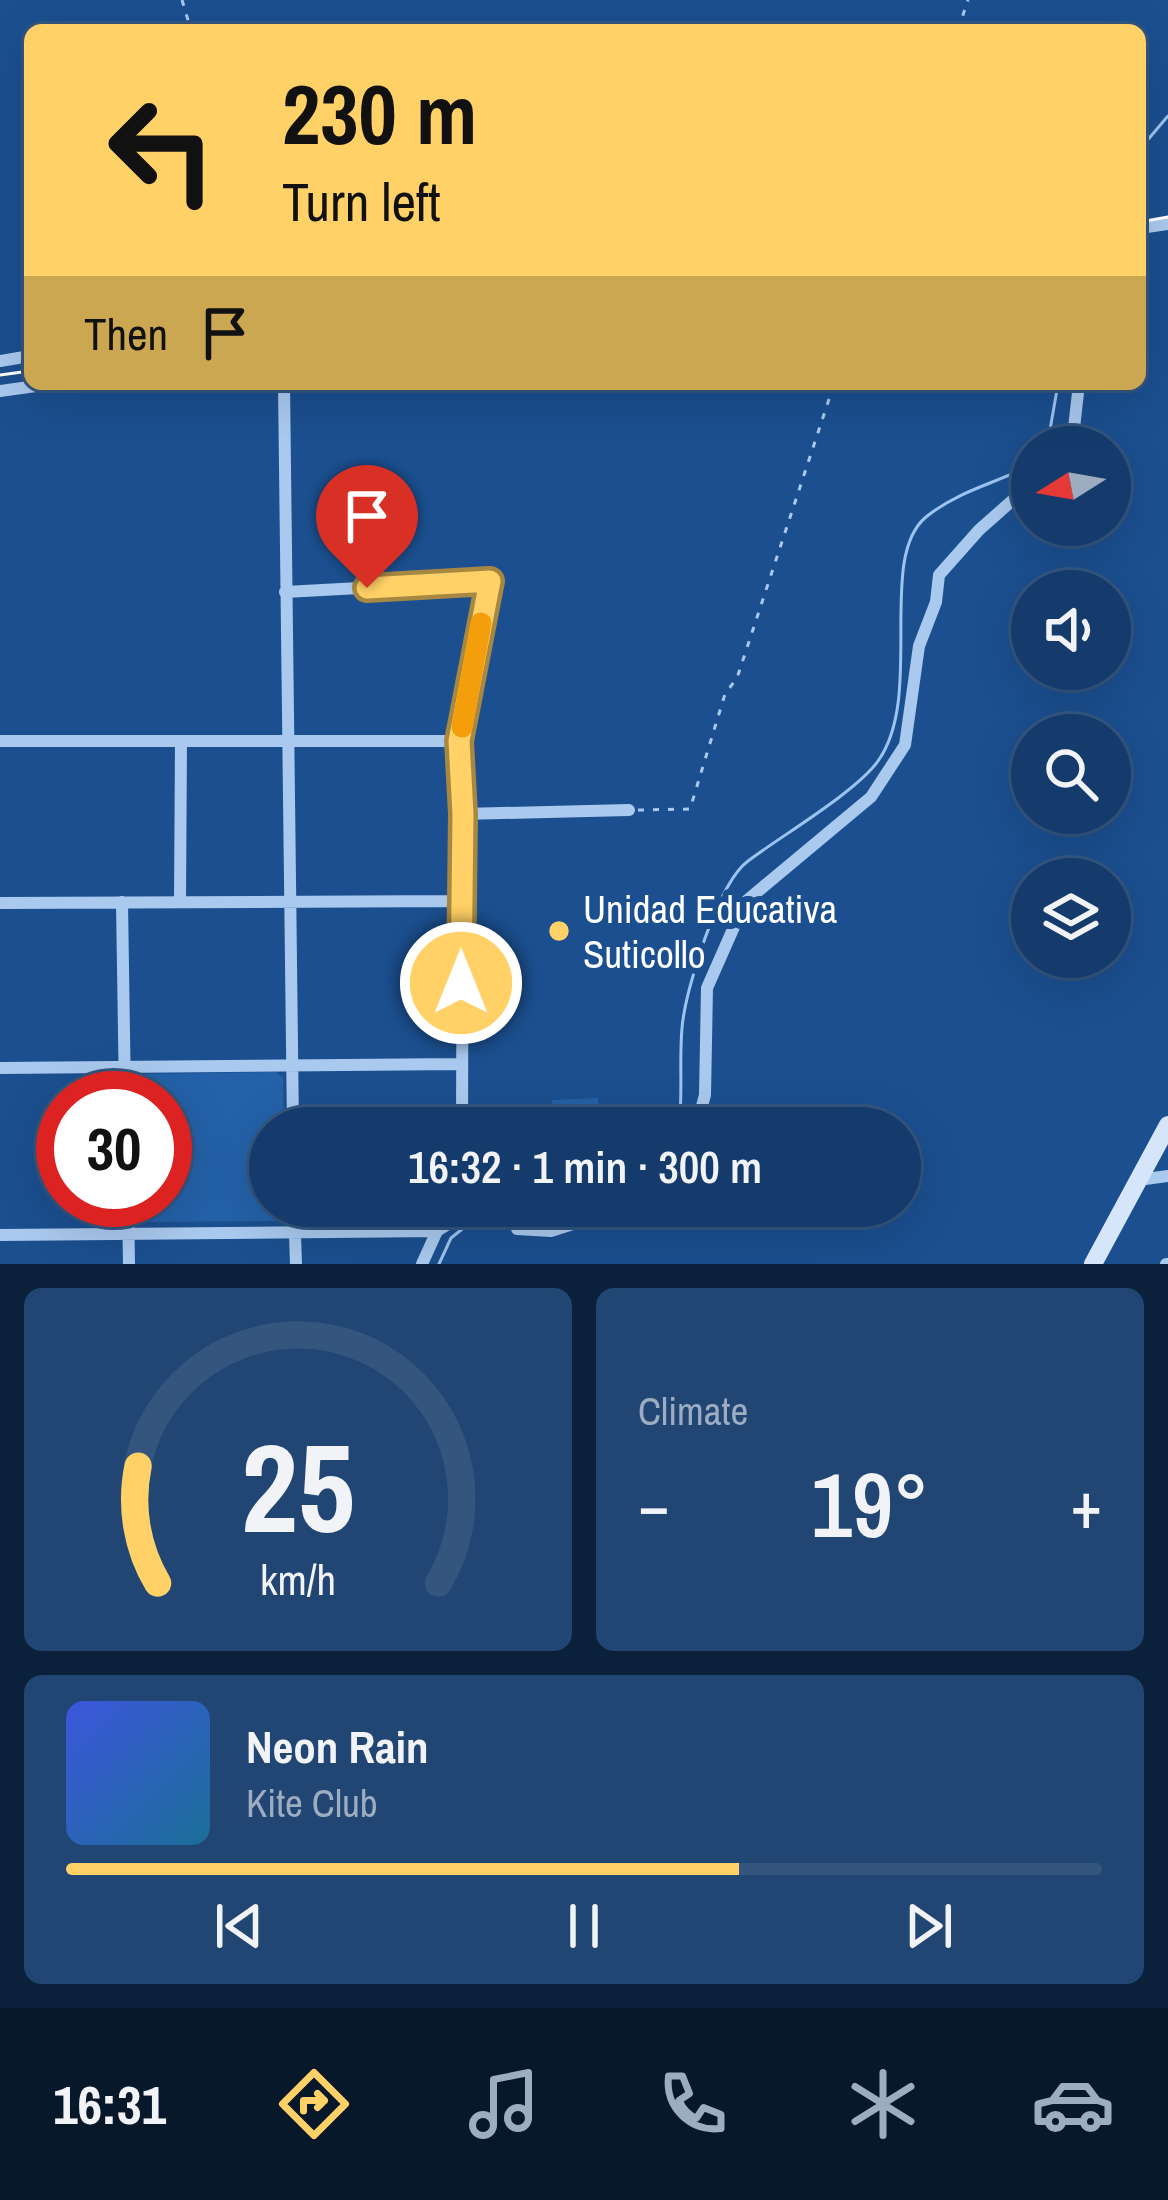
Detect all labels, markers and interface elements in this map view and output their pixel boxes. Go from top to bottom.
text: 230 m [282,57,477,170]
icon: left [84,72,240,228]
text: Turn left [282,165,441,238]
icon: arrive [192,300,258,366]
text: Then [84,303,168,364]
north arrow [1011,426,1131,546]
map controls [1011,426,1131,978]
pin [316,465,418,588]
icon: arrive [334,483,400,549]
button: sound [1011,570,1131,690]
button: search [1011,714,1131,834]
button: layers [1011,858,1131,978]
place label: Unidad Educativa Suticollo [583,883,837,980]
marker: Unidad Educativa Suticollo [546,918,572,944]
position arrow [398,920,524,1046]
speed limit sign: 30 [36,1071,192,1227]
text: 16:32 · 1 min · 300 m [408,1136,762,1197]
text: Climate [638,1385,748,1437]
text: 25 [241,1403,355,1571]
text: 19° [811,1444,929,1565]
text: − [638,1460,670,1549]
text: + [1070,1460,1102,1549]
text: km/h [260,1550,336,1607]
text: Neon Rain [246,1716,428,1777]
text: Kite Club [246,1777,378,1829]
icon: previous [206,1893,272,1959]
icon: pause [551,1893,617,1959]
icon: next [896,1893,962,1959]
icon: directions [272,2062,356,2146]
icon: music [462,2062,546,2146]
icon: phone [651,2062,735,2146]
icon: climate [841,2062,925,2146]
icon: car [1031,2062,1115,2146]
text: 16:31 [53,2068,166,2141]

